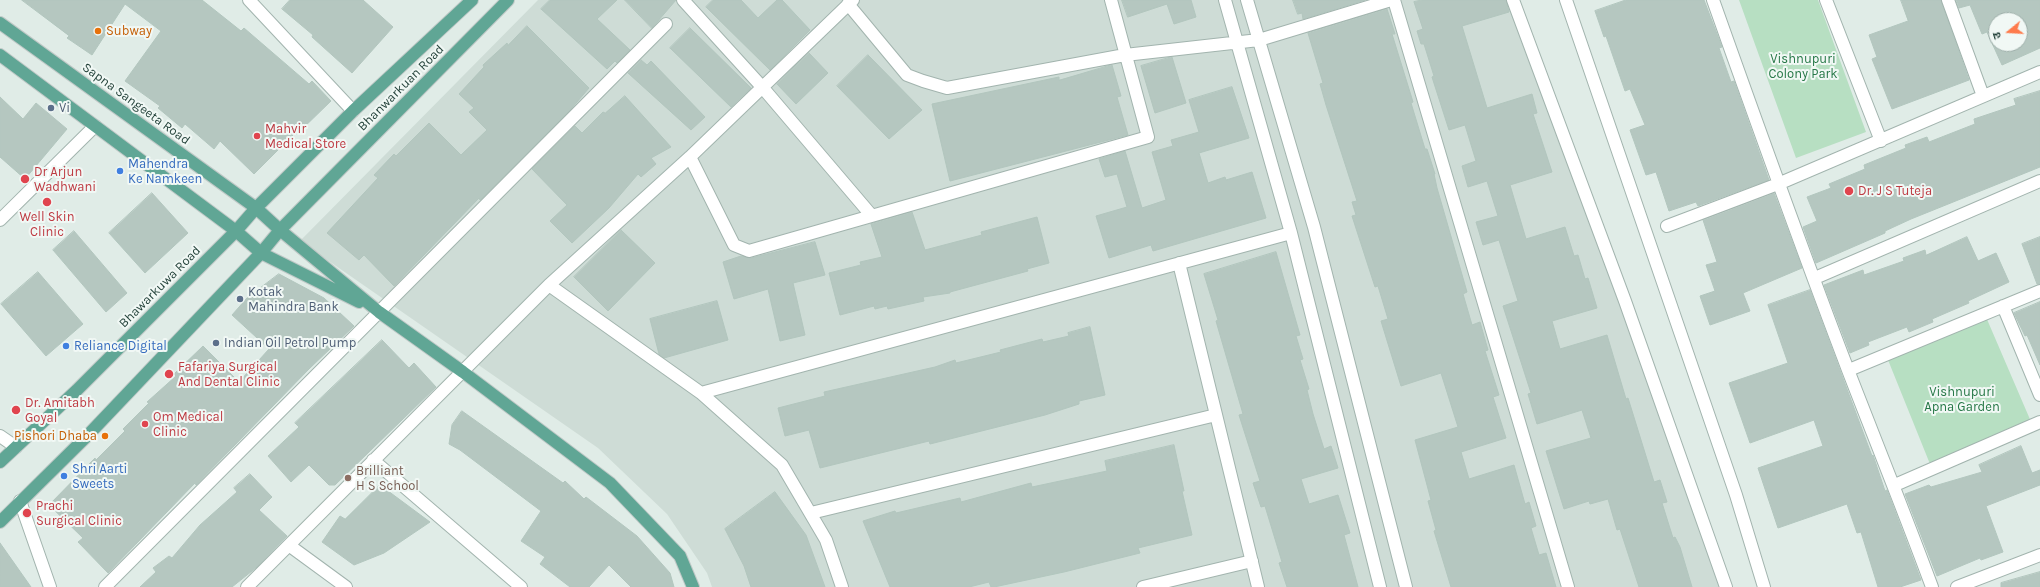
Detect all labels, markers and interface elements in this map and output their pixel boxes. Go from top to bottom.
north arrow [1988,12,2028,52]
place label: Subway [106,23,152,39]
marker: Subway [93,26,103,36]
text: उ [1990,30,2004,41]
street label: Bhanwarkuan Road [355,42,447,134]
park label: Vishnupuri Colony Park [1768,51,1838,82]
street label: Sapna Sangeeta Road [79,60,193,148]
place label: Vi [59,100,70,116]
marker: Vi [46,103,56,113]
place label: Mahvir Medical Store [265,121,346,152]
marker: Mahvir Medical Store [252,131,262,141]
place label: Mahendra Ke Namkeen [128,156,202,187]
place label: Dr Arjun Wadhwani [34,164,96,195]
marker: Mahendra Ke Namkeen [115,166,125,176]
marker: Dr Arjun Wadhwani [19,173,31,185]
place label: Dr. J S Tuteja [1858,183,1932,199]
marker: Dr. J S Tuteja [1843,185,1855,197]
marker: Well Skin Clinic [41,196,53,208]
place label: Well Skin Clinic [19,209,75,240]
street label: Bhawarkuwa Road [116,243,204,331]
place label: Kotak Mahindra Bank [248,284,339,315]
marker: Kotak Mahindra Bank [235,294,245,304]
place label: Indian Oil Petrol Pump [224,335,356,351]
place label: Reliance Digital [74,338,167,354]
marker: Indian Oil Petrol Pump [211,338,221,348]
marker: Reliance Digital [61,341,71,351]
place label: Fafariya Surgical And Dental Clinic [178,359,280,390]
marker: Fafariya Surgical And Dental Clinic [163,368,175,380]
park label: Vishnupuri Apna Garden [1924,384,2000,415]
place label: Dr. Amitabh Goyal [25,395,95,426]
marker: Dr. Amitabh Goyal [10,404,22,416]
place label: Om Medical Clinic [153,409,223,440]
marker: Om Medical Clinic [140,419,150,429]
place label: Pishori Dhaba [14,428,97,444]
marker: Pishori Dhaba [100,431,110,441]
place label: Shri Aarti Sweets [72,461,127,492]
place label: Brilliant H S School [356,463,419,494]
marker: Shri Aarti Sweets [59,471,69,481]
marker: Brilliant H S School [343,473,353,483]
place label: Prachi Surgical Clinic [36,498,122,529]
marker: Prachi Surgical Clinic [21,507,33,519]

